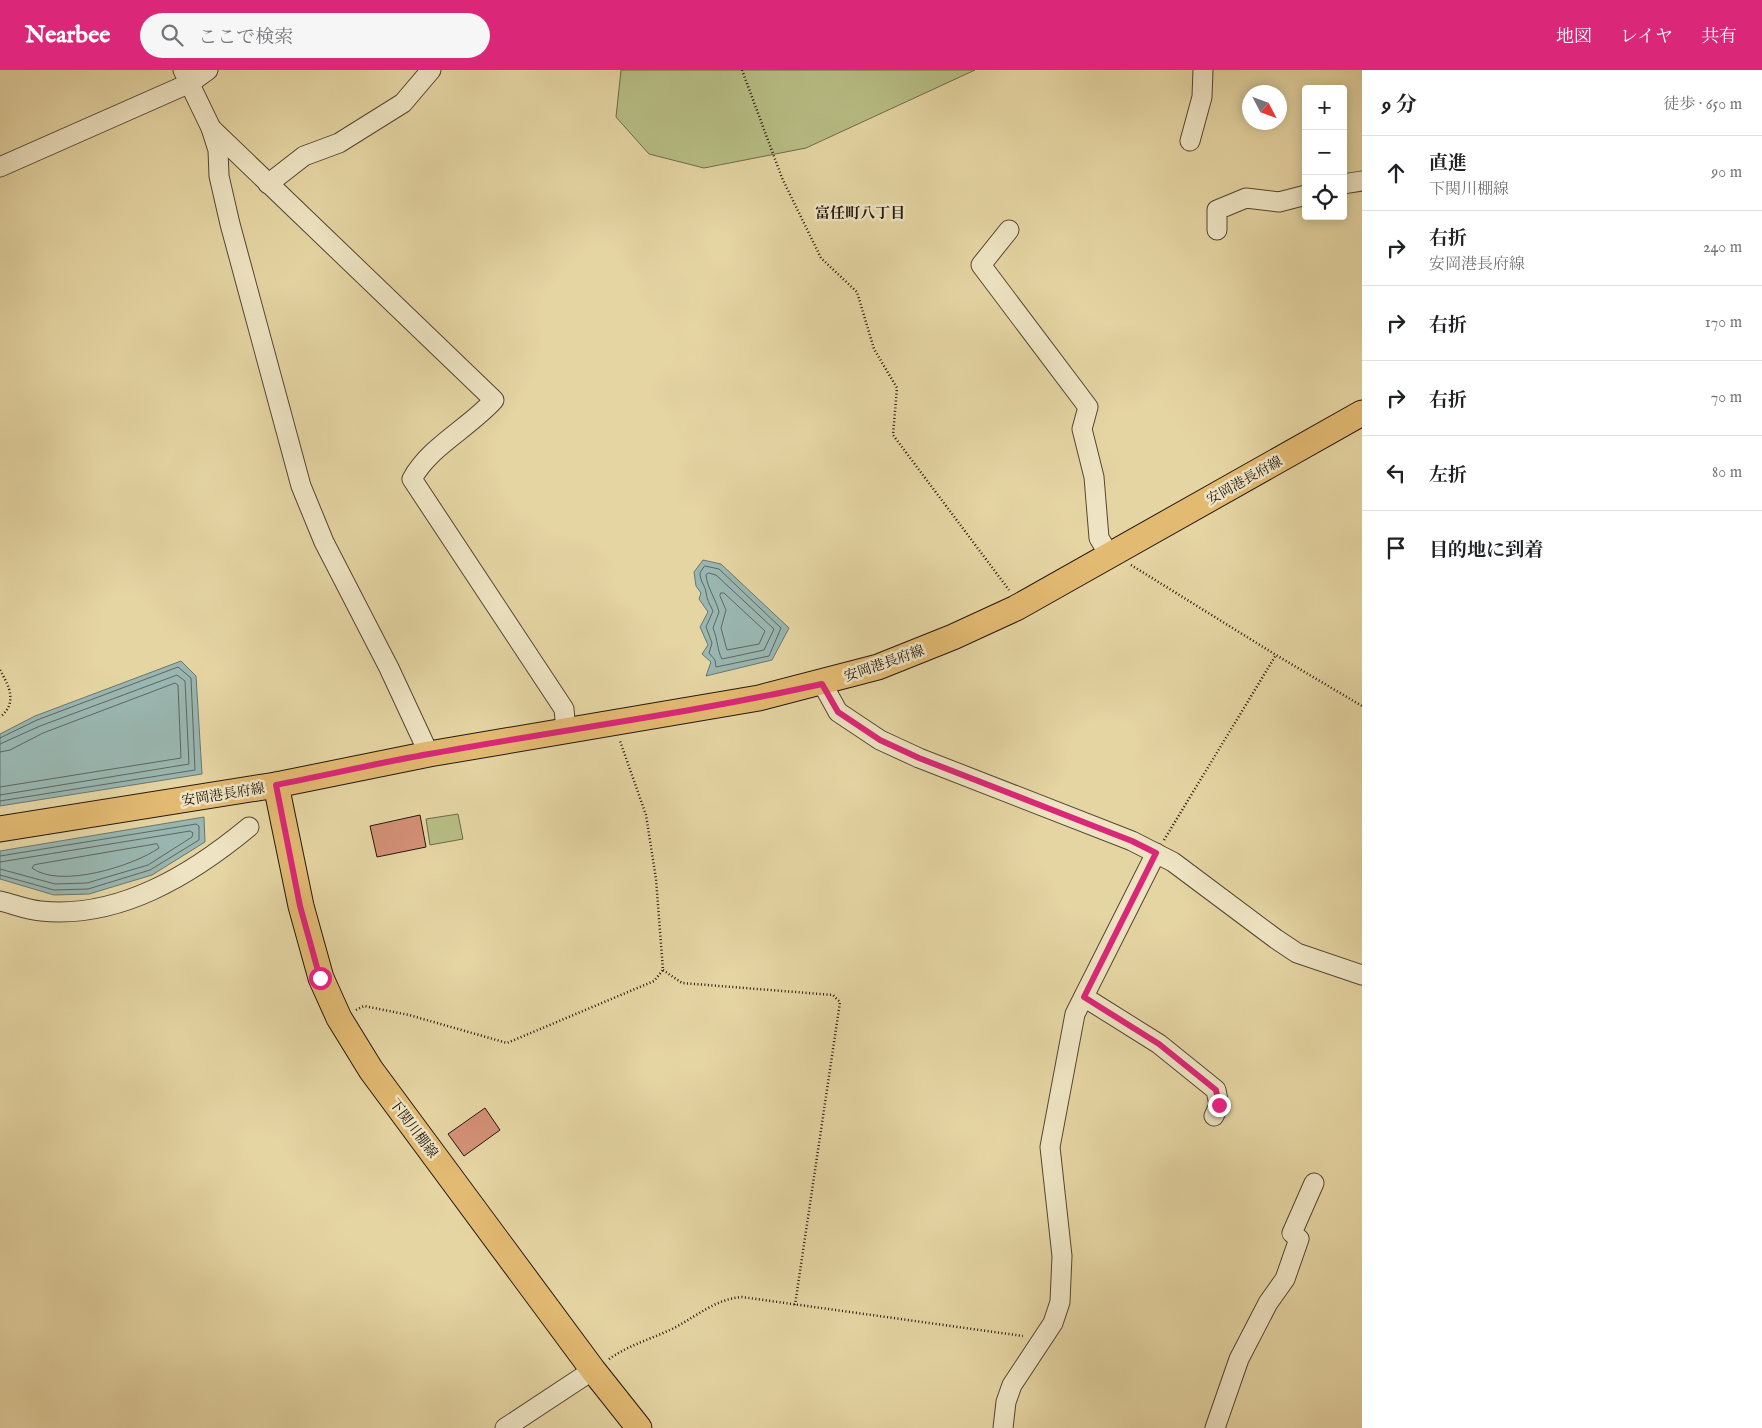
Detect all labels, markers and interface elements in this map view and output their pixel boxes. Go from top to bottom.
search box [140,13,490,58]
text: Nearbee [25,20,110,51]
icon: search [158,21,186,49]
text: ここで検索 [198,26,293,50]
text: 地図 [1556,26,1592,49]
text: レイヤ [1620,26,1673,49]
text: 共有 [1701,26,1737,49]
north arrow [1242,85,1287,130]
map controls [1302,85,1347,220]
button: + [1302,85,1347,130]
text: 9 分 [1382,92,1417,119]
text: 徒歩 · 650 m [1663,95,1742,115]
button: − [1302,130,1347,175]
text: 直進 [1429,152,1467,176]
icon: ahead [1382,159,1410,187]
text: 90 m [1711,163,1742,183]
button: locate [1302,175,1347,220]
text: 下関川棚線 [1429,180,1509,200]
district label: 富任町八丁目 [815,204,905,223]
text: 右折 [1429,227,1467,251]
icon: right [1382,234,1410,262]
text: 240 m [1703,238,1742,258]
text: 安岡港長府線 [1429,255,1525,275]
icon: right [1382,309,1410,337]
text: 170 m [1705,313,1742,333]
text: 右折 [1429,314,1467,338]
icon: right [1382,384,1410,412]
text: 70 m [1711,388,1742,408]
text: 右折 [1429,389,1467,413]
street label: 安岡港長府線 [1203,453,1286,509]
icon: left [1382,459,1410,487]
text: 80 m [1712,463,1742,483]
text: 左折 [1429,464,1467,488]
icon: arrive [1382,534,1410,562]
text: 目的地に到着 [1429,539,1543,563]
street label: 安岡港長府線 [842,642,927,686]
street label: 安岡港長府線 [180,780,266,810]
route start [309,967,332,990]
route end [1208,1094,1231,1117]
street label: 下関川棚線 [385,1095,441,1162]

